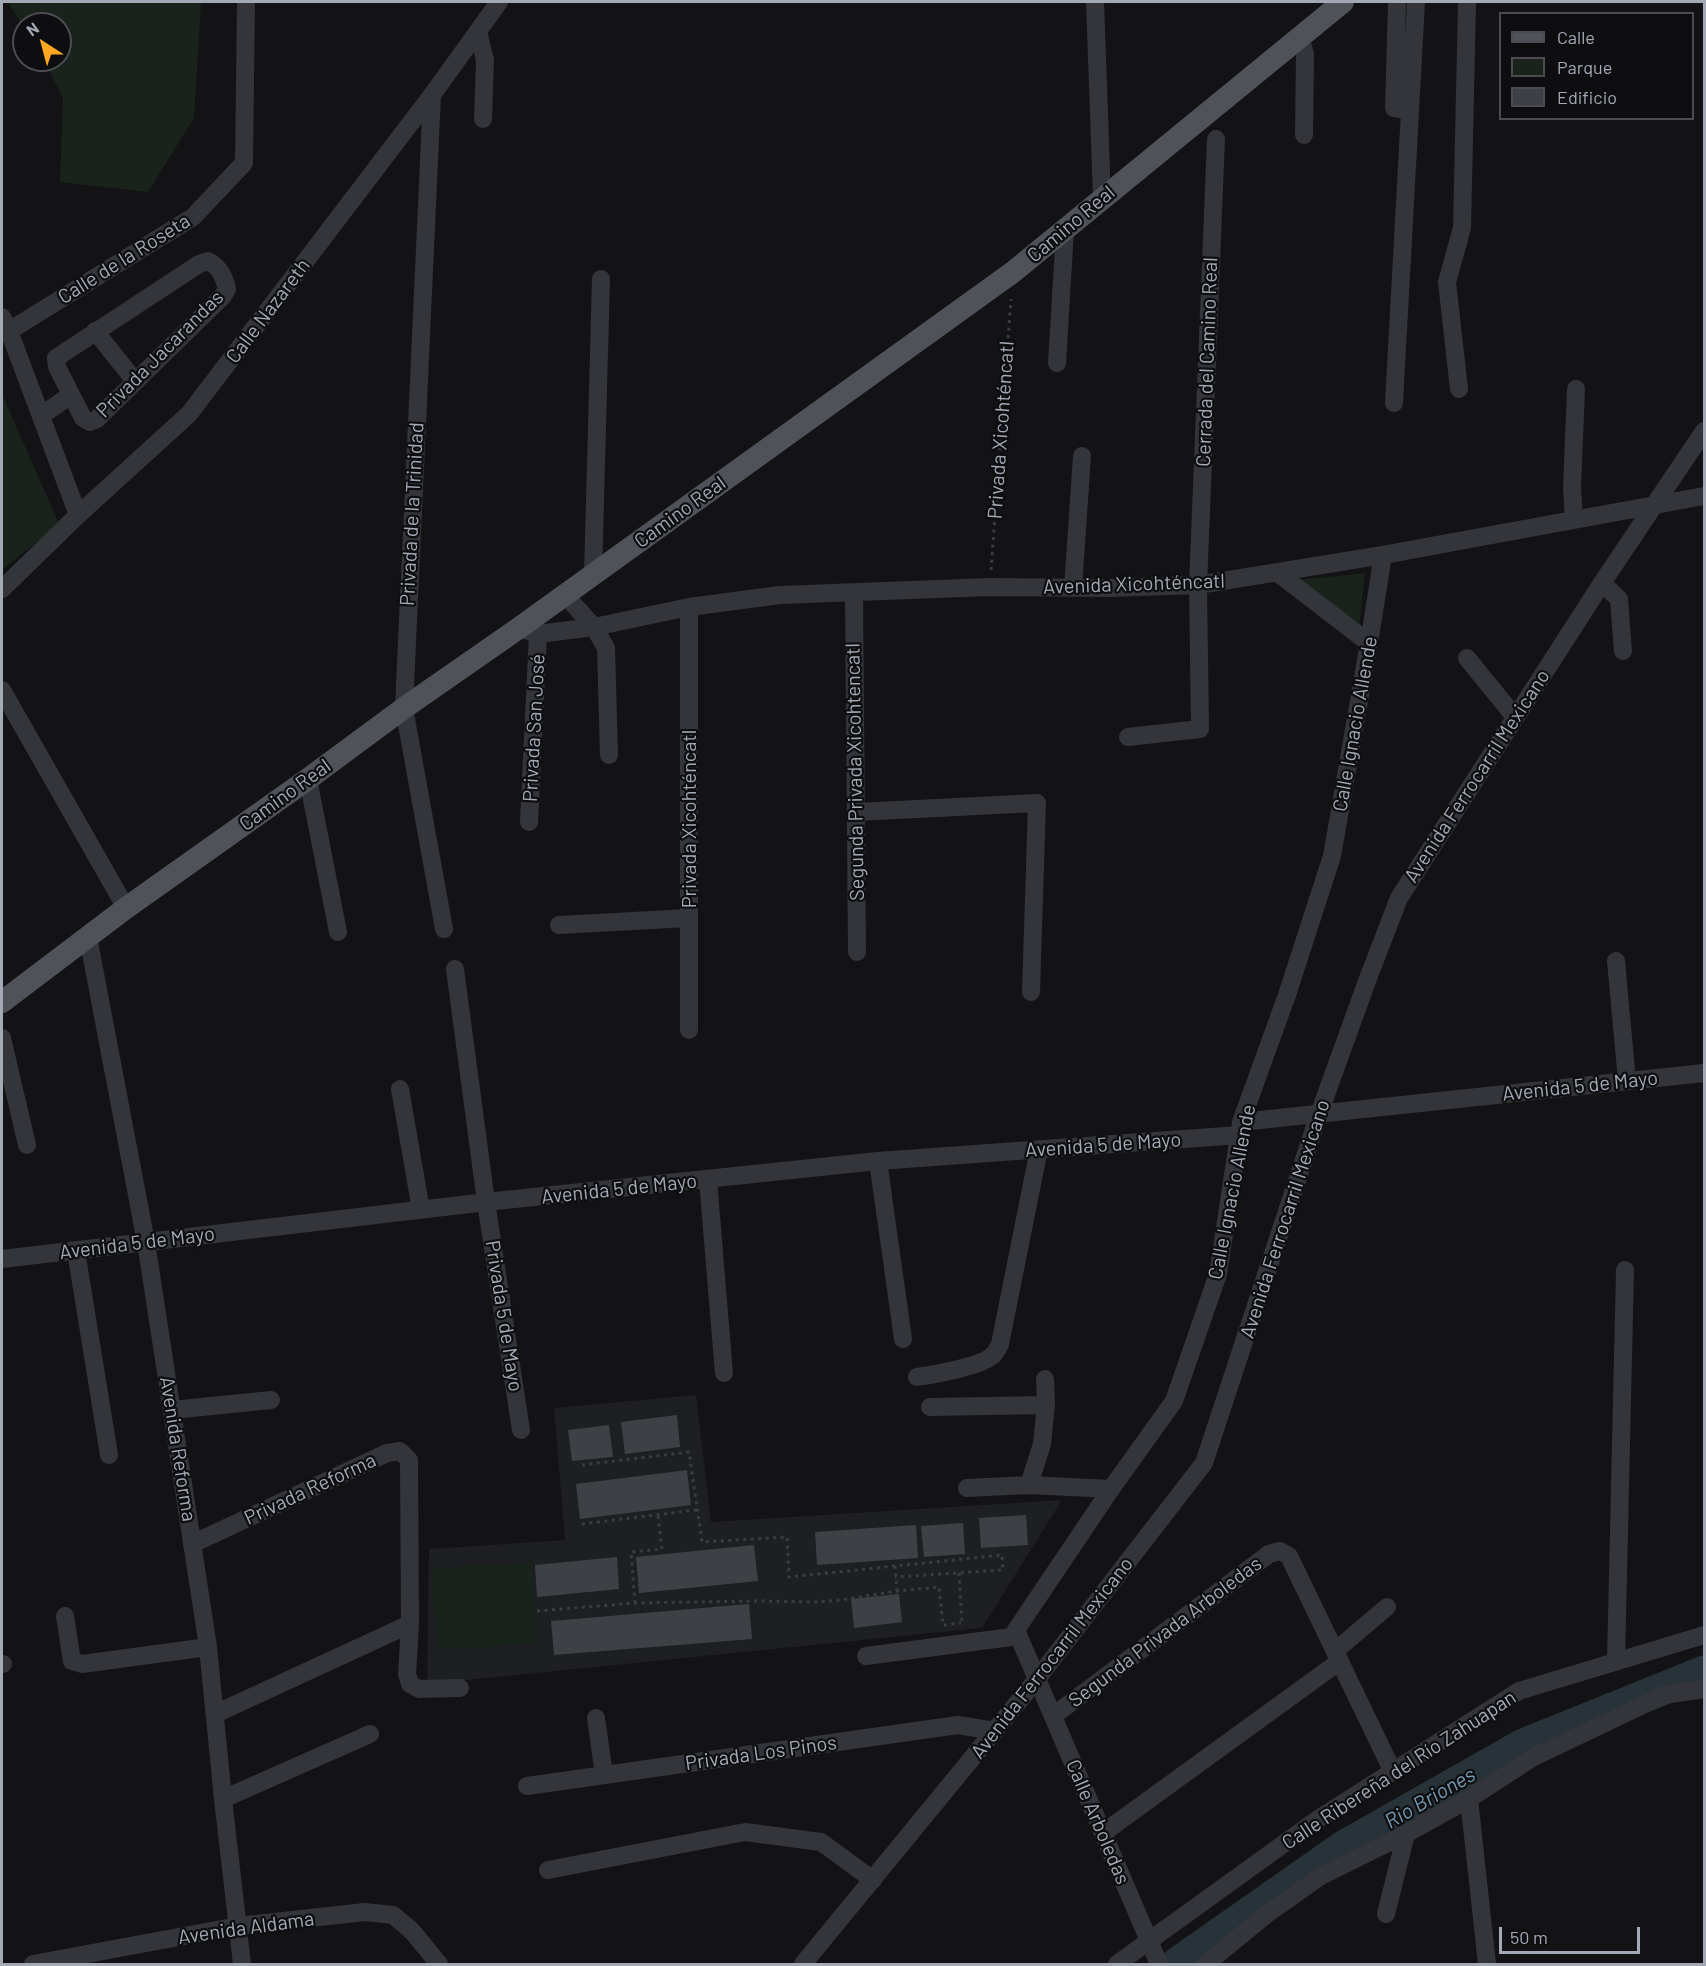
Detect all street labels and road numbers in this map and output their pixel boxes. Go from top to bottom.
street label: Camino Real [1022,180,1120,268]
street label: Calle de la Roseta [54,209,194,309]
street label: Calle Nazareth [221,254,315,368]
street label: Cerrada del Camino Real [1191,257,1223,467]
street label: Privada Jacarandas [91,285,229,423]
street label: Privada Xicohténcatl [983,340,1019,520]
street label: Privada de la Trinidad [395,422,429,606]
street label: Camino Real [630,471,730,553]
street label: Avenida Xicohténcatl [1043,569,1225,599]
street label: Calle Ignacio Allende [1328,634,1382,814]
street label: Segunda Privada Xicohtencatl [841,643,869,901]
street label: Privada San José [518,653,550,803]
street label: Avenida Ferrocarril Mexicano [1399,665,1555,887]
street label: Privada Xicohténcatl [677,730,701,908]
street label: Camino Real [235,754,335,836]
street label: Avenida 5 de Mayo [1501,1066,1659,1106]
street label: Avenida Ferrocarril Mexicano [1235,1097,1335,1341]
street label: Calle Ignacio Allende [1203,1103,1261,1281]
street label: Avenida 5 de Mayo [1024,1128,1182,1162]
street label: Avenida 5 de Mayo [540,1169,698,1209]
street label: Avenida 5 de Mayo [58,1222,216,1264]
street label: Privada 5 de Mayo [480,1239,528,1393]
street label: Avenida Reforma [155,1375,201,1523]
street label: Privada Reforma [240,1448,380,1530]
street label: Avenida Ferrocarril Mexicano [966,1552,1138,1764]
street label: Segunda Privada Arboledas [1064,1552,1266,1712]
street label: Calle Ribereña del Río Zahuapan [1277,1685,1521,1855]
street label: Privada Los Pinos [684,1730,838,1776]
street label: Calle Arboledas [1061,1756,1135,1888]
street label: Avenida Aldama [176,1907,316,1949]

